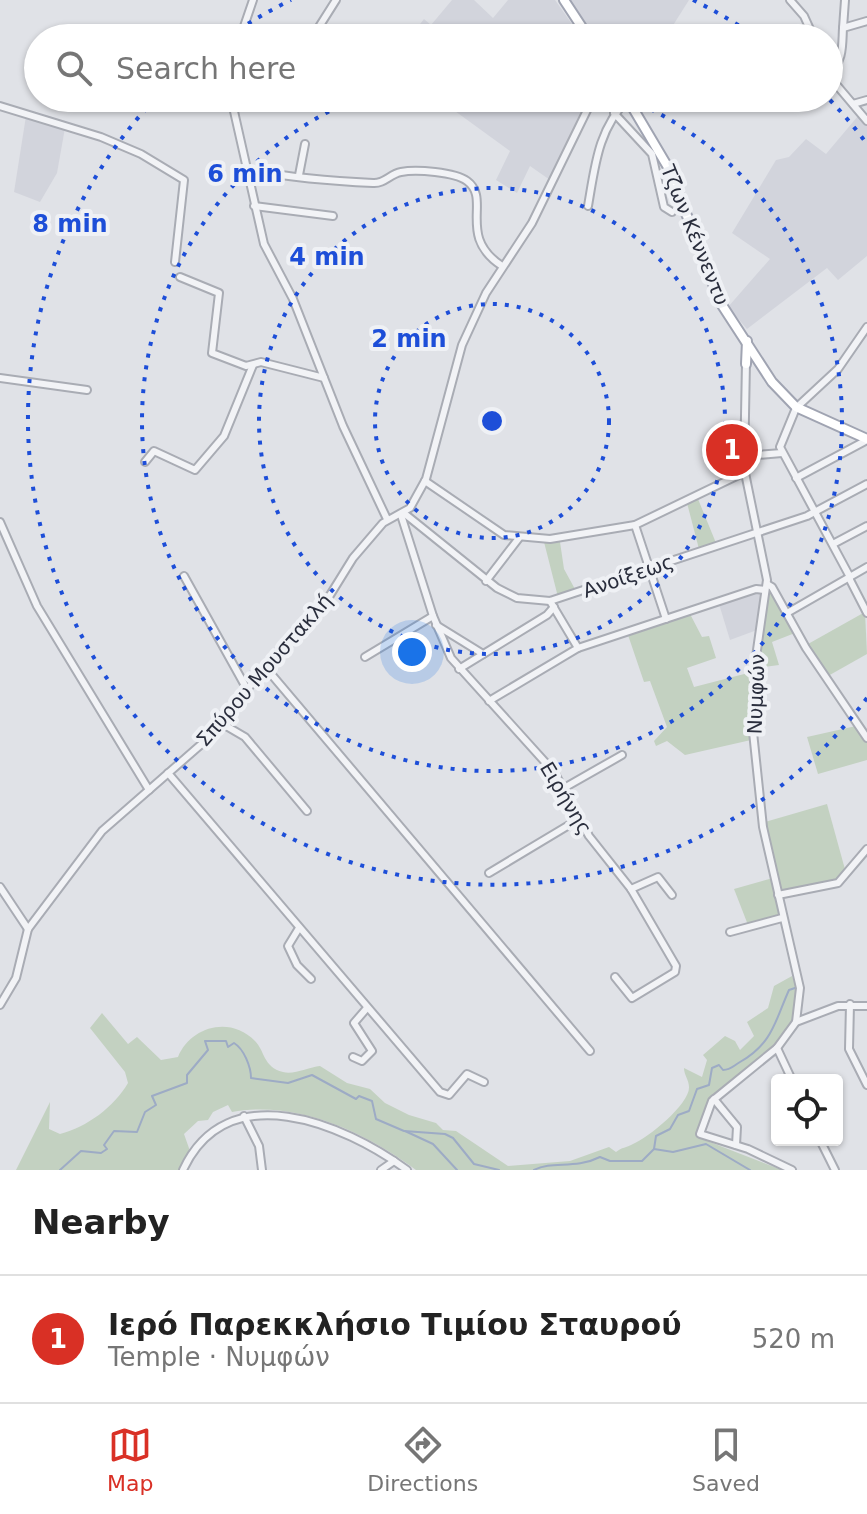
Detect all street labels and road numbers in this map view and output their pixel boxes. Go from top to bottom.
street label: Τζων Κέννεντυ [656,160,734,309]
street label: Ανοίξεως [580,549,676,603]
street label: Σπύρου Μουστακλή [191,589,337,751]
street label: Νυμφών [743,653,769,735]
street label: Ειρήνης [535,757,597,839]

